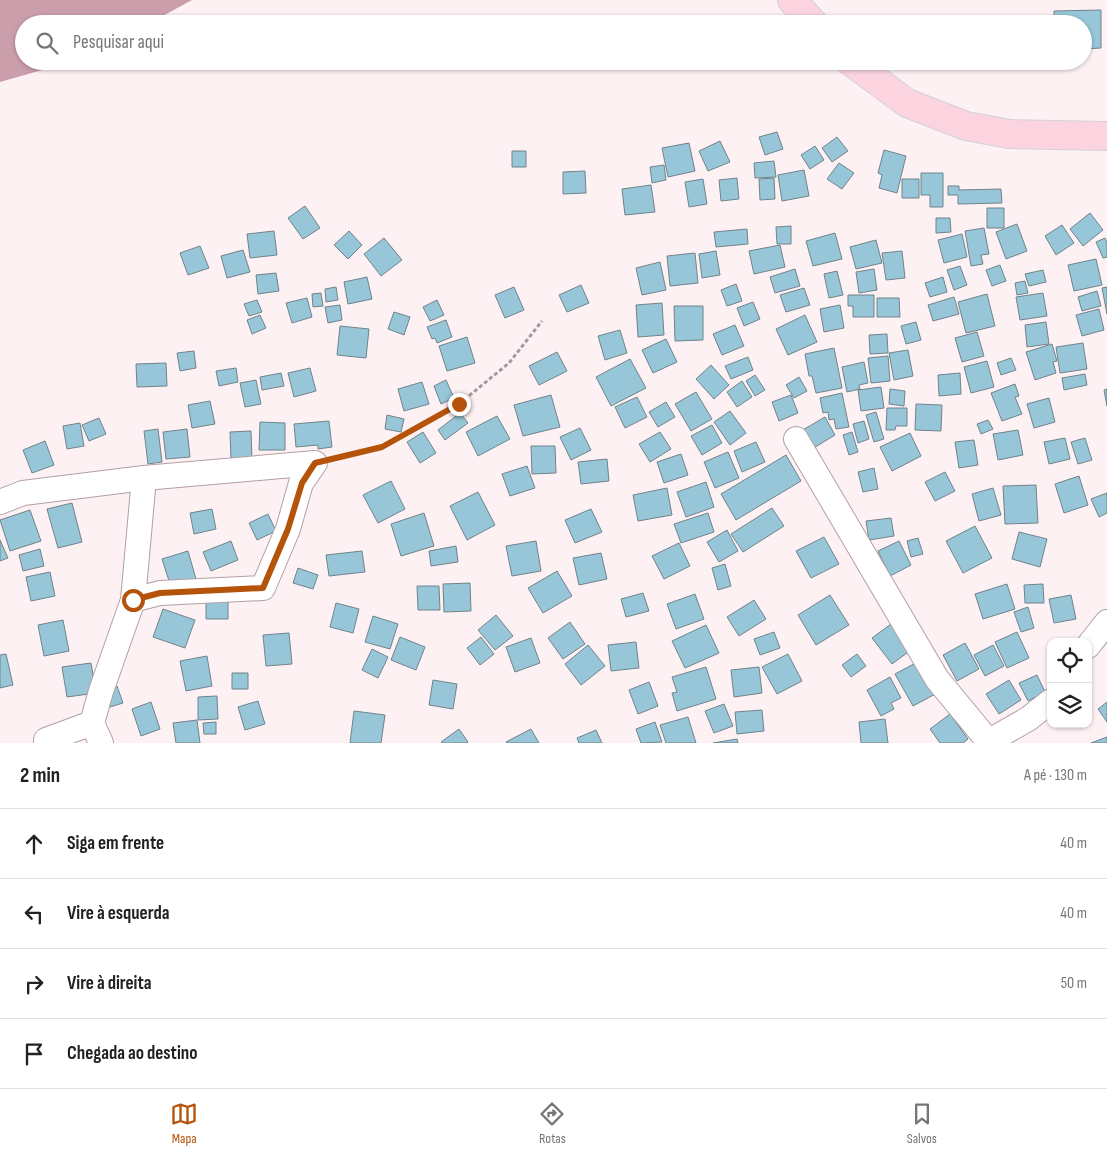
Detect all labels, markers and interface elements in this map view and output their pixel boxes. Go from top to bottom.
search box [15,15,1092,70]
icon: search [33,29,61,57]
text: Pesquisar aqui [73,31,164,54]
route end [448,393,471,416]
route start [122,589,145,612]
map controls [1047,638,1092,728]
button: locate [1047,638,1092,683]
button: layers [1047,683,1092,728]
text: 2 min [20,763,60,788]
text: A pé · 130 m [1024,766,1087,785]
icon: ahead [20,830,48,858]
text: Siga em frente [67,832,164,855]
text: 40 m [1060,834,1087,853]
icon: left [20,900,48,928]
text: Vire à esquerda [67,902,169,925]
text: 40 m [1060,904,1087,923]
icon: right [20,970,48,998]
text: Vire à direita [67,972,151,995]
text: 50 m [1061,974,1087,993]
icon: arrive [20,1040,48,1068]
text: Chegada ao destino [67,1042,197,1065]
tab: Mapa [170,1100,198,1147]
tab: Rotas [538,1100,566,1147]
tab: Salvos [907,1100,937,1147]

